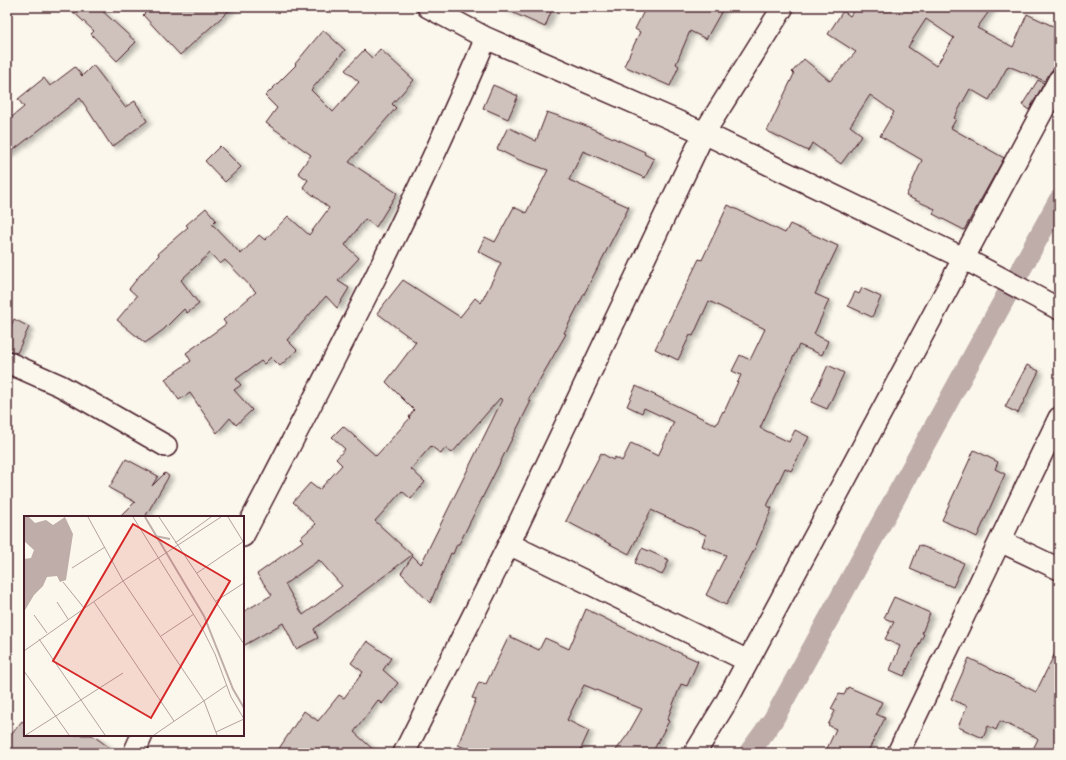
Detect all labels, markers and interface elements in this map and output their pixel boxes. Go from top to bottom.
inset map [24,516,244,736]

